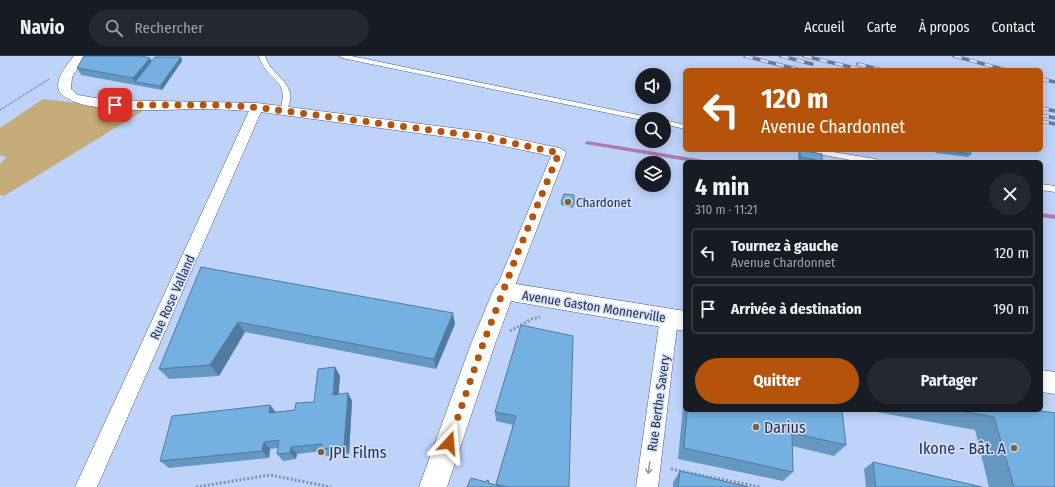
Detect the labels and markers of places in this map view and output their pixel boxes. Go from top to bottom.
pin [98,88,132,122]
place label: Chardonet [576,195,632,210]
marker: Chardonet [563,197,573,207]
place label: Darius [764,418,806,437]
marker: Darius [751,422,761,432]
place label: Ikone - Bât. A [919,439,1007,458]
place label: JPL Films [329,443,387,462]
marker: Ikone - Bât. A [1009,443,1019,453]
marker: JPL Films [316,447,326,457]

